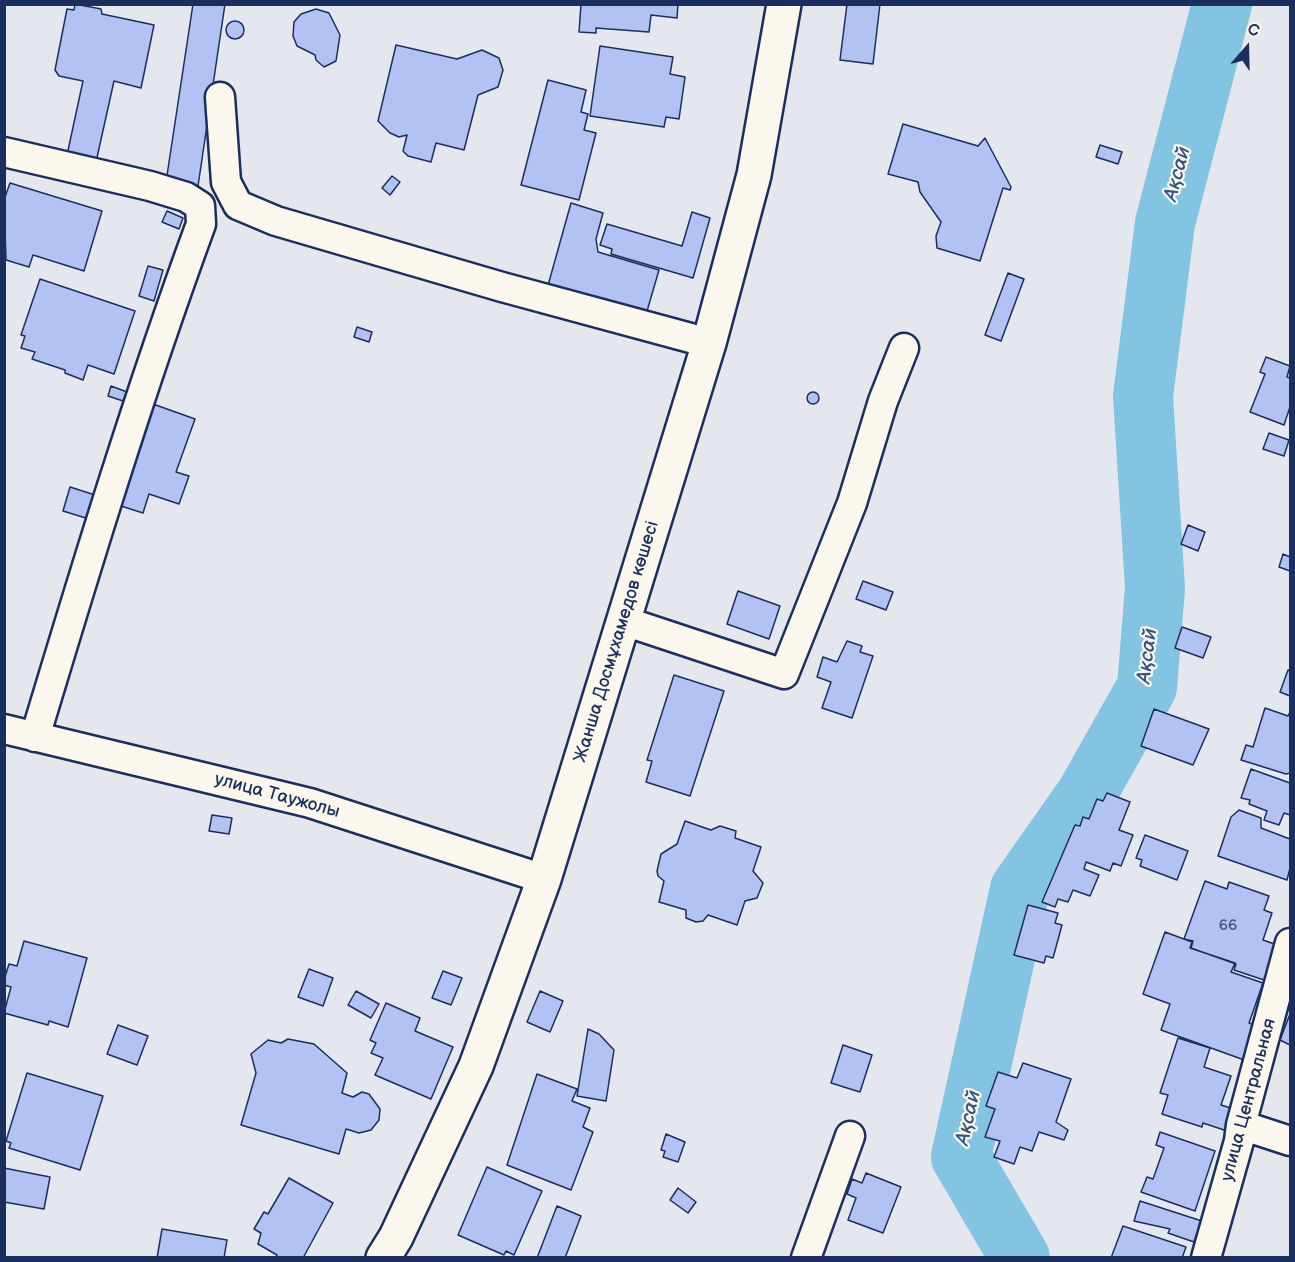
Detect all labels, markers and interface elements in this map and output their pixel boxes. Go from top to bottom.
north arrow [1217,18,1277,78]
text: С [1245,20,1262,41]
water label: Ақсай [1159,144,1197,204]
street label: Жанша Досмұхамедов көшесі [570,519,664,765]
water label: Ақсай [1133,627,1163,685]
street label: улица Таужолы [212,769,342,823]
house number: 66 [1219,917,1237,935]
street label: улица Центральная [1217,1016,1281,1184]
water label: Ақсай [951,1088,987,1148]

